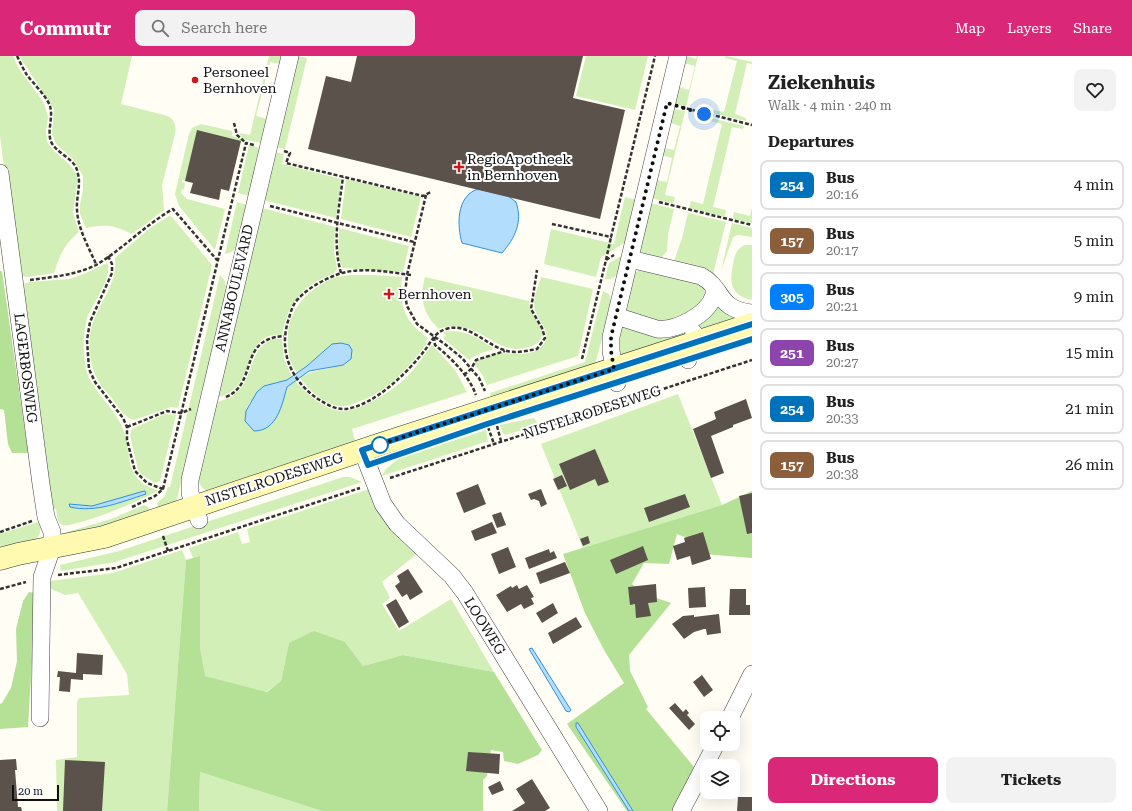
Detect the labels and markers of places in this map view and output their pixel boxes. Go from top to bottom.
place label: Personeel Bernhoven [203,64,277,96]
marker: Personeel Bernhoven [190,75,200,85]
place label: RegioApotheek in Bernhoven [467,151,571,183]
marker: RegioApotheek in Bernhoven [454,162,464,172]
place label: Bernhoven [398,286,472,302]
marker: Bernhoven [383,288,395,300]
unlabelled marker [371,436,389,454]

